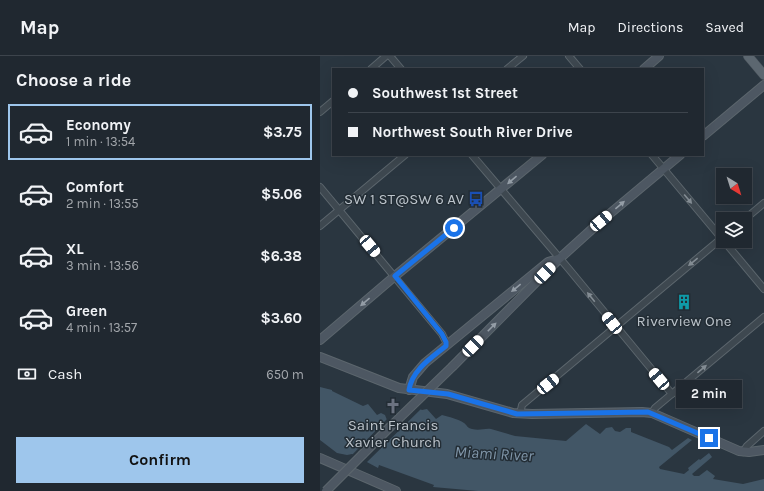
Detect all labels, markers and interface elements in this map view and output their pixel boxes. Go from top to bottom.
text: Map [20,17,59,39]
text: Map [568,19,596,36]
text: Directions [618,19,683,36]
text: Saved [705,19,744,36]
text: Choose a ride [16,69,131,91]
text: Southwest 1st Street [372,84,518,102]
icon: car [18,114,54,150]
text: Economy [66,116,131,134]
text: $3.75 [263,123,302,141]
text: Northwest South River Drive [372,123,573,141]
text: 1 min · 13:54 [66,134,135,149]
north arrow [716,168,752,204]
map controls [716,168,752,248]
one-way arrow [507,175,518,184]
icon: car [18,176,54,212]
text: Comfort [66,178,124,196]
text: $5.06 [261,185,302,203]
place label: SW 1 ST@SW 6 AV [344,190,465,208]
bus stop icon: SW 1 ST@SW 6 AV [467,190,485,208]
one-way arrow [684,193,693,204]
text: 2 min · 13:55 [66,196,139,211]
one-way arrow [615,201,625,210]
car [588,209,614,233]
button: layers [716,212,752,248]
route start [445,219,463,237]
car [358,233,382,259]
icon: car [18,238,54,274]
text: XL [66,240,84,258]
text: $6.38 [260,247,302,265]
text: 3 min · 13:56 [66,258,139,273]
one-way arrow [687,258,698,267]
car [532,260,558,286]
one-way arrow [510,284,521,293]
one-way arrow [587,291,596,302]
building icon: Riverview One [675,293,693,311]
one-way arrow [360,297,371,306]
icon: car [18,300,54,336]
text: Green [66,302,107,320]
text: $3.60 [261,309,302,327]
car [600,310,624,336]
place label: Riverview One [637,312,731,330]
text: 4 min · 13:57 [66,320,137,335]
one-way arrow [487,322,497,332]
car [460,333,486,359]
icon: cash [16,363,38,385]
text: Cash [48,365,82,383]
one-way arrow [697,365,707,374]
car [647,366,671,392]
text: 650 m [266,367,304,382]
car [535,372,561,396]
callout: 2 min [676,380,742,408]
text: 2 min [691,386,727,401]
church icon: Saint Francis Xavier Church [384,397,402,415]
place label: Saint Francis Xavier Church [345,416,441,451]
route end [700,429,718,447]
button: Confirm [16,437,304,483]
water label: Miami River [454,442,534,465]

